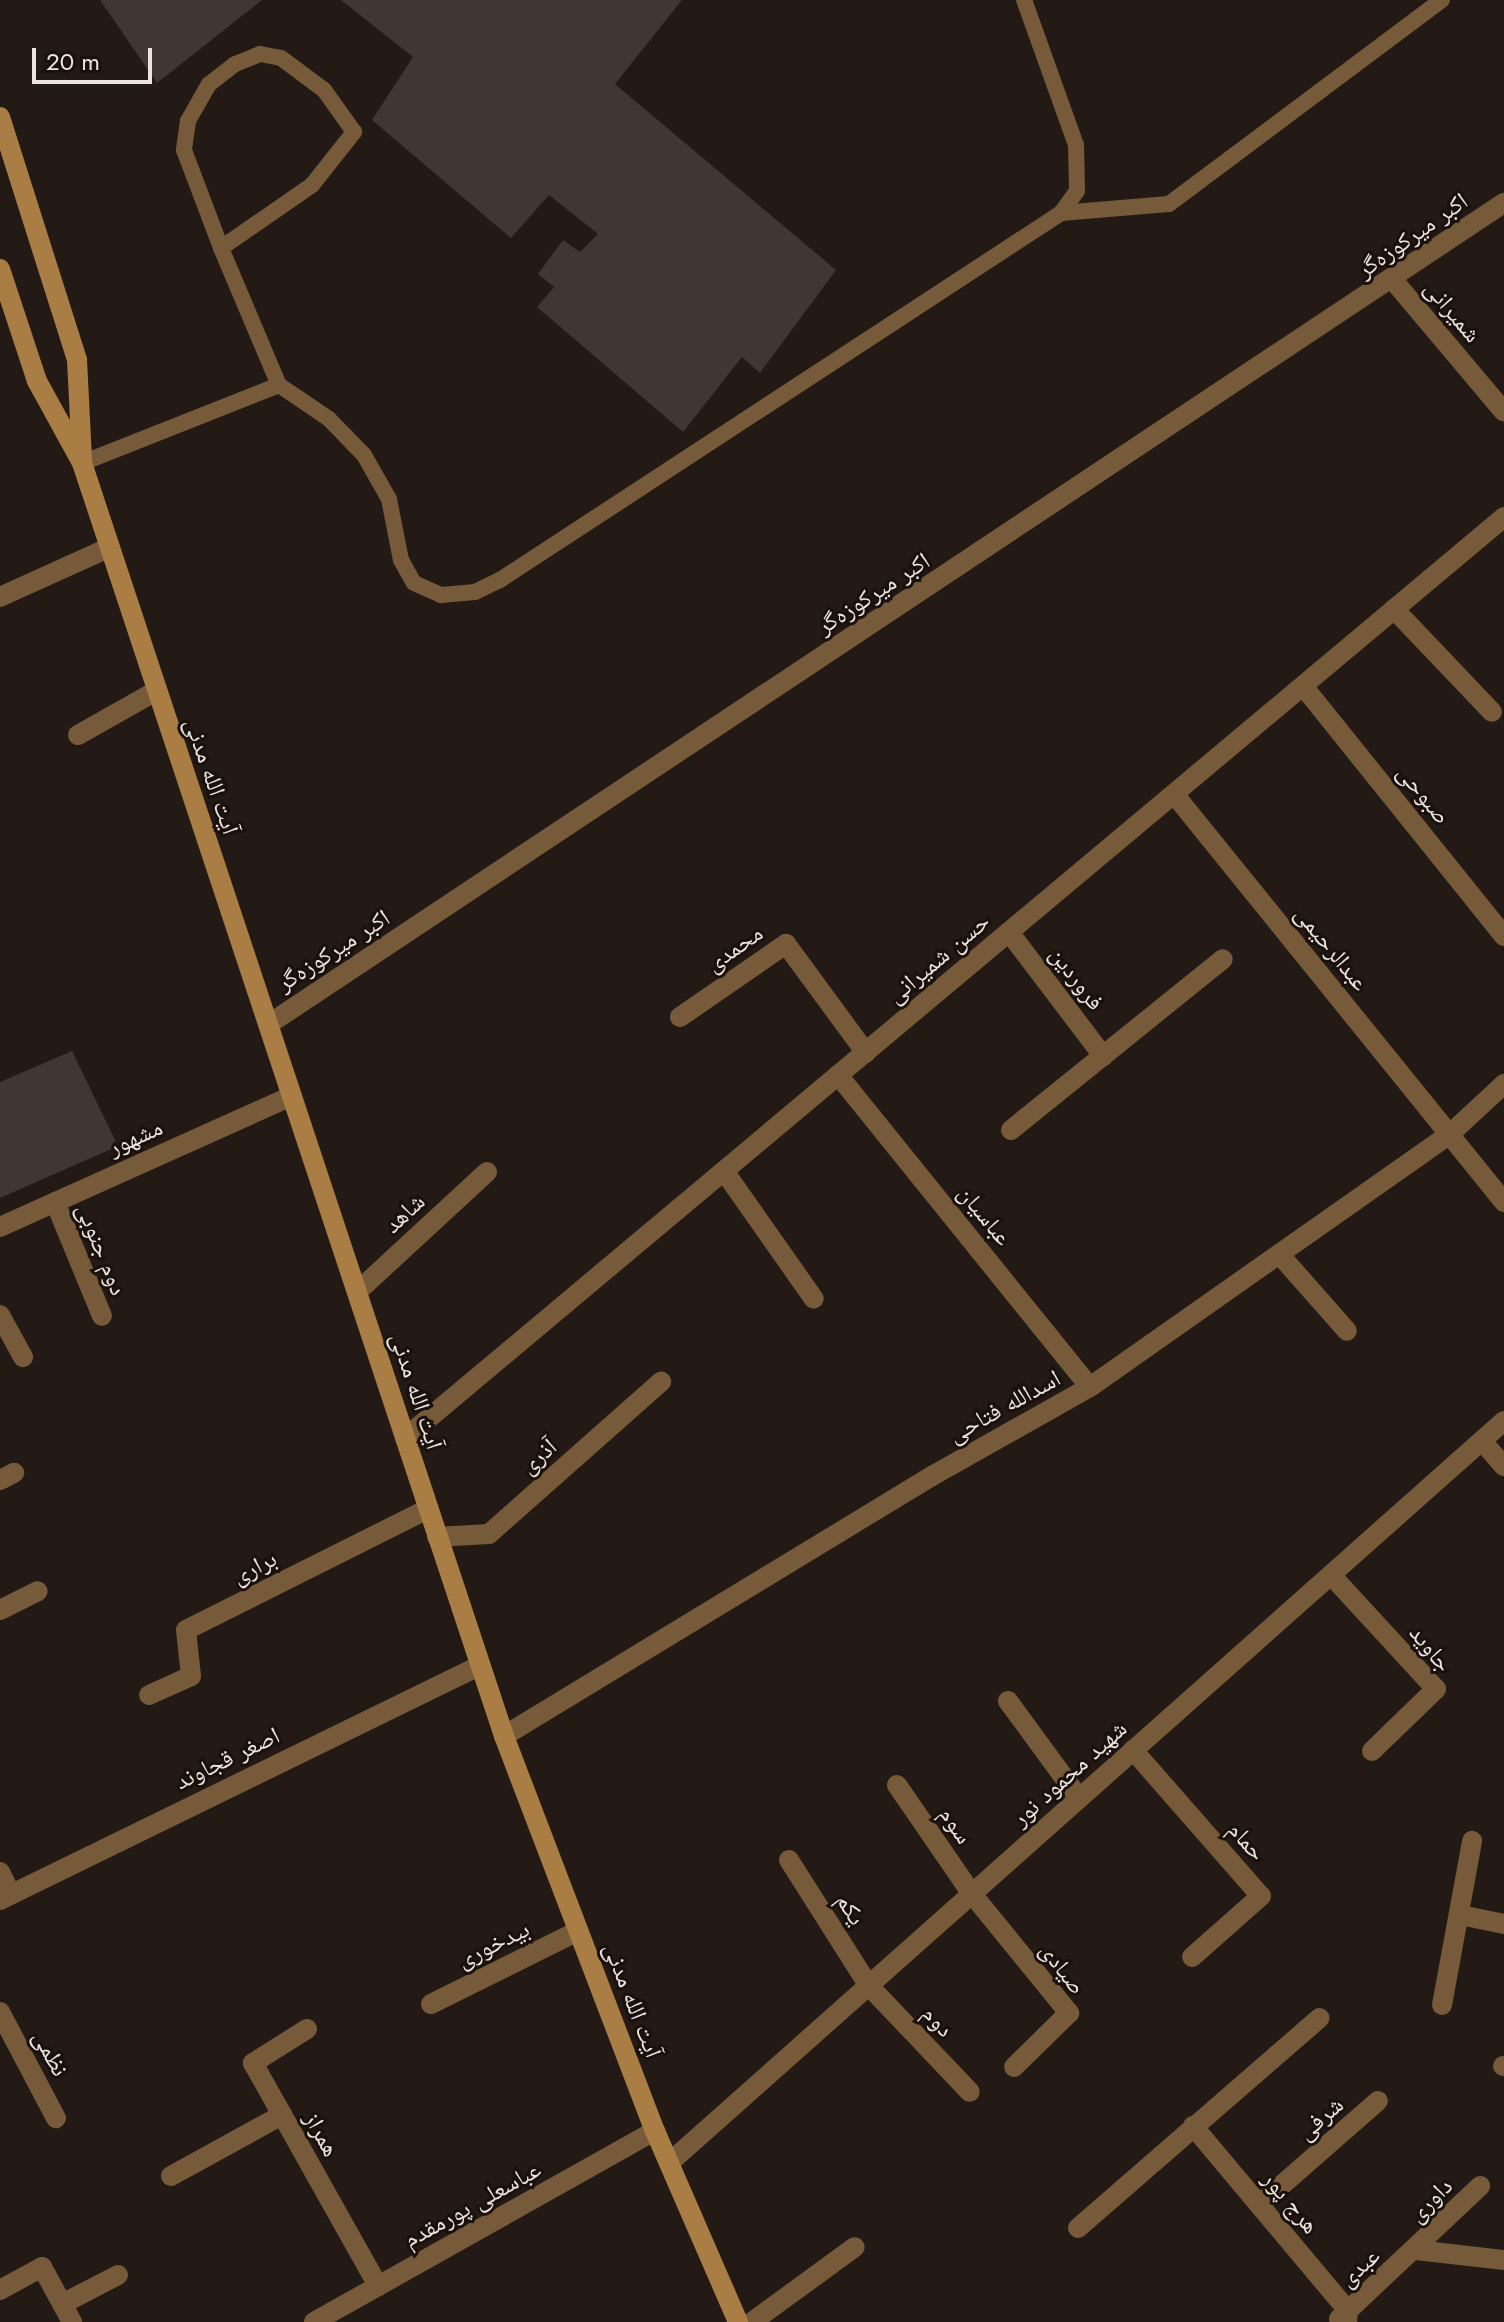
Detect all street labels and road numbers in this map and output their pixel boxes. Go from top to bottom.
street label: اکبر میرکوزه‌گر [1351,186,1473,284]
street label: شمیرانی [1419,274,1487,348]
street label: اکبر میرکوزه‌گر [811,546,935,640]
street label: آیت الله مدنی [179,714,245,838]
street label: صبوحی [1391,758,1457,830]
street label: عبدالرحیمی [1289,900,1375,996]
street label: اکبر میرکوزه‌گر [271,903,395,997]
street label: حسن شمیرانی [881,907,995,1009]
street label: محمدی [700,918,768,978]
street label: فروردین [1044,940,1110,1016]
street label: مشهور [103,1112,167,1162]
street label: عباسیان [952,1179,1018,1251]
street label: شاهد [378,1187,430,1239]
street label: دوم جنوبی [71,1199,133,1299]
street label: آیت الله مدنی [385,1329,449,1453]
street label: اسدالله فتاحی [943,1363,1065,1449]
street label: آذری [514,1432,562,1480]
street label: براری [227,1544,281,1590]
street label: جاوید [1403,1619,1459,1677]
street label: شهید محمود نور [1006,1714,1132,1832]
street label: اصغر قجاوند [170,1720,284,1796]
street label: سوم [933,1801,979,1849]
street label: حمام [1222,1815,1272,1867]
street label: یکم [830,1888,872,1930]
street label: بیدخوری [452,1914,534,1974]
street label: صیادی [1034,1936,1092,2000]
street label: آیت الله مدنی [598,1938,668,2062]
street label: دوم [916,1999,960,2043]
street label: نظمی [27,2025,75,2081]
street label: شرفی [1291,2090,1349,2146]
street label: همراز [298,2107,346,2161]
street label: عباسعلی پورمقدم [398,2154,546,2254]
street label: هرج پور [1256,2165,1326,2239]
street label: داوری [1402,2172,1458,2228]
street label: عبدی [1333,2241,1385,2293]

